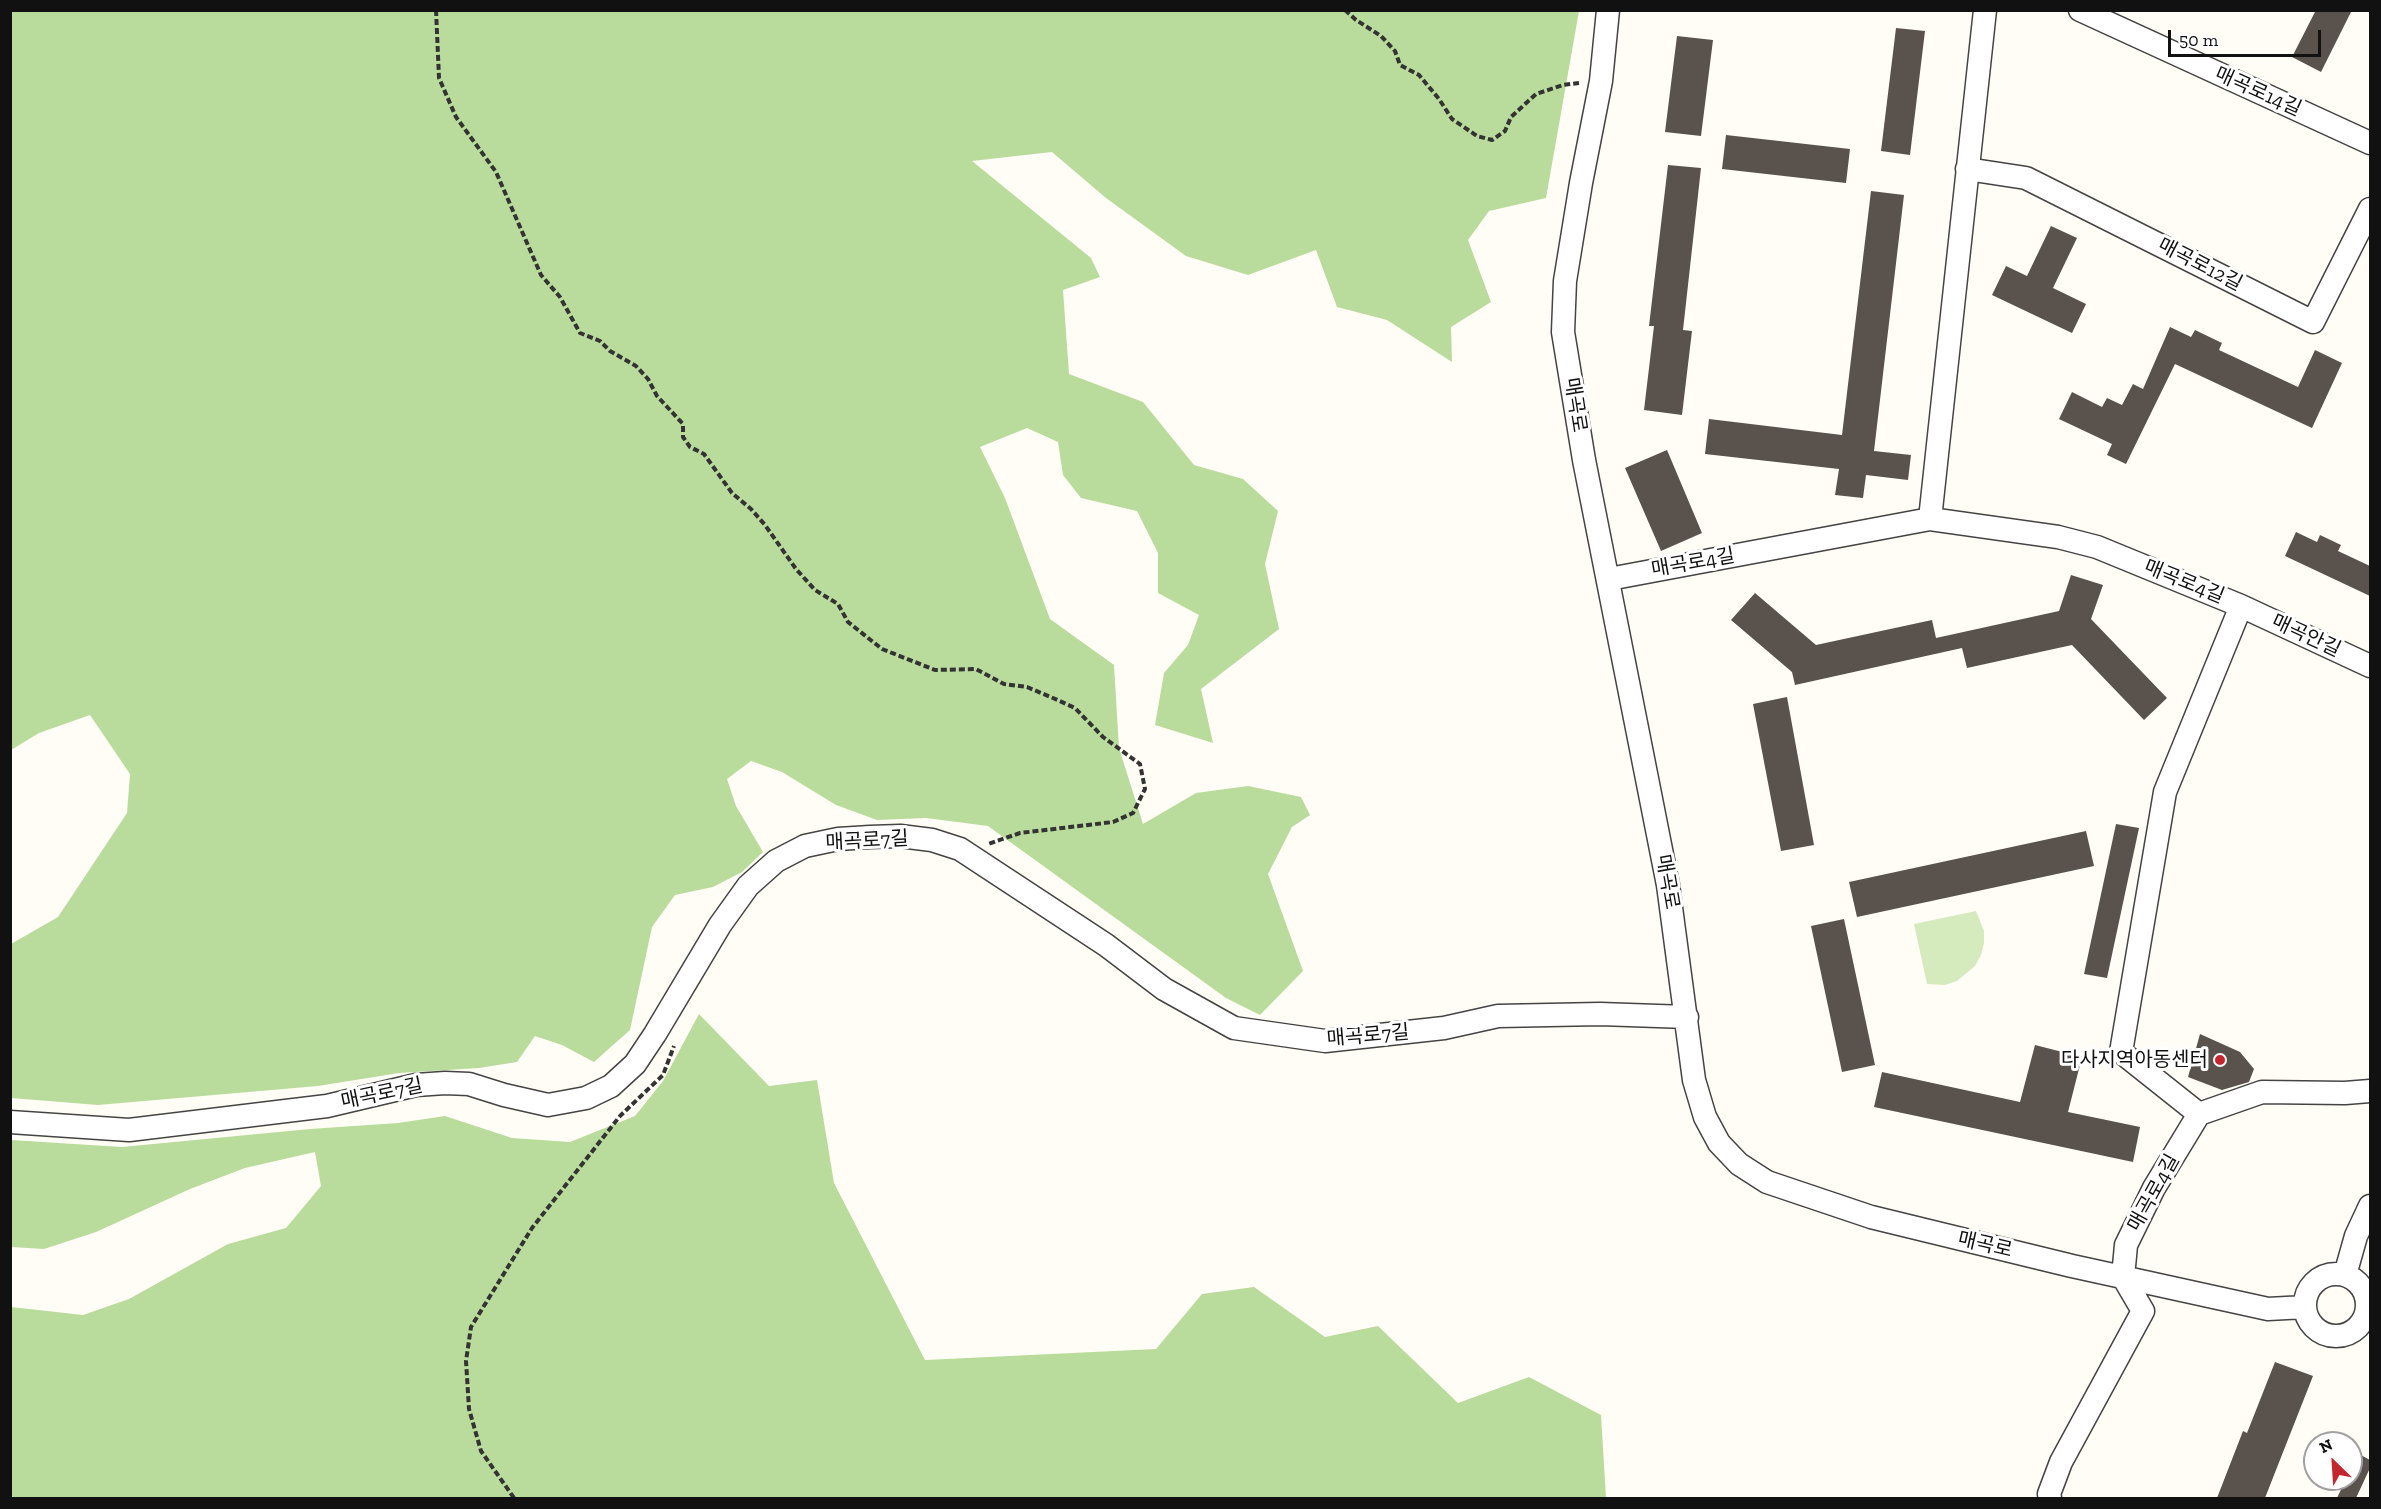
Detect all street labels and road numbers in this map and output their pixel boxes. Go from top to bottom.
street label: 매곡로14길 [2211,62,2305,122]
street label: 매곡로12길 [2154,234,2246,296]
street label: 매곡로 [1559,376,1591,434]
street label: 매곡로4길 [1649,544,1737,582]
street label: 매곡로4길 [2140,555,2228,609]
street label: 매곡안길 [2268,610,2344,662]
street label: 매곡로7길 [825,827,909,855]
street label: 매곡로 [1650,853,1684,911]
street label: 매곡로7길 [1326,1020,1410,1052]
street label: 매곡로7길 [339,1074,425,1114]
street label: 매곡로4길 [2123,1150,2185,1236]
street label: 매곡로 [1955,1227,2015,1263]

